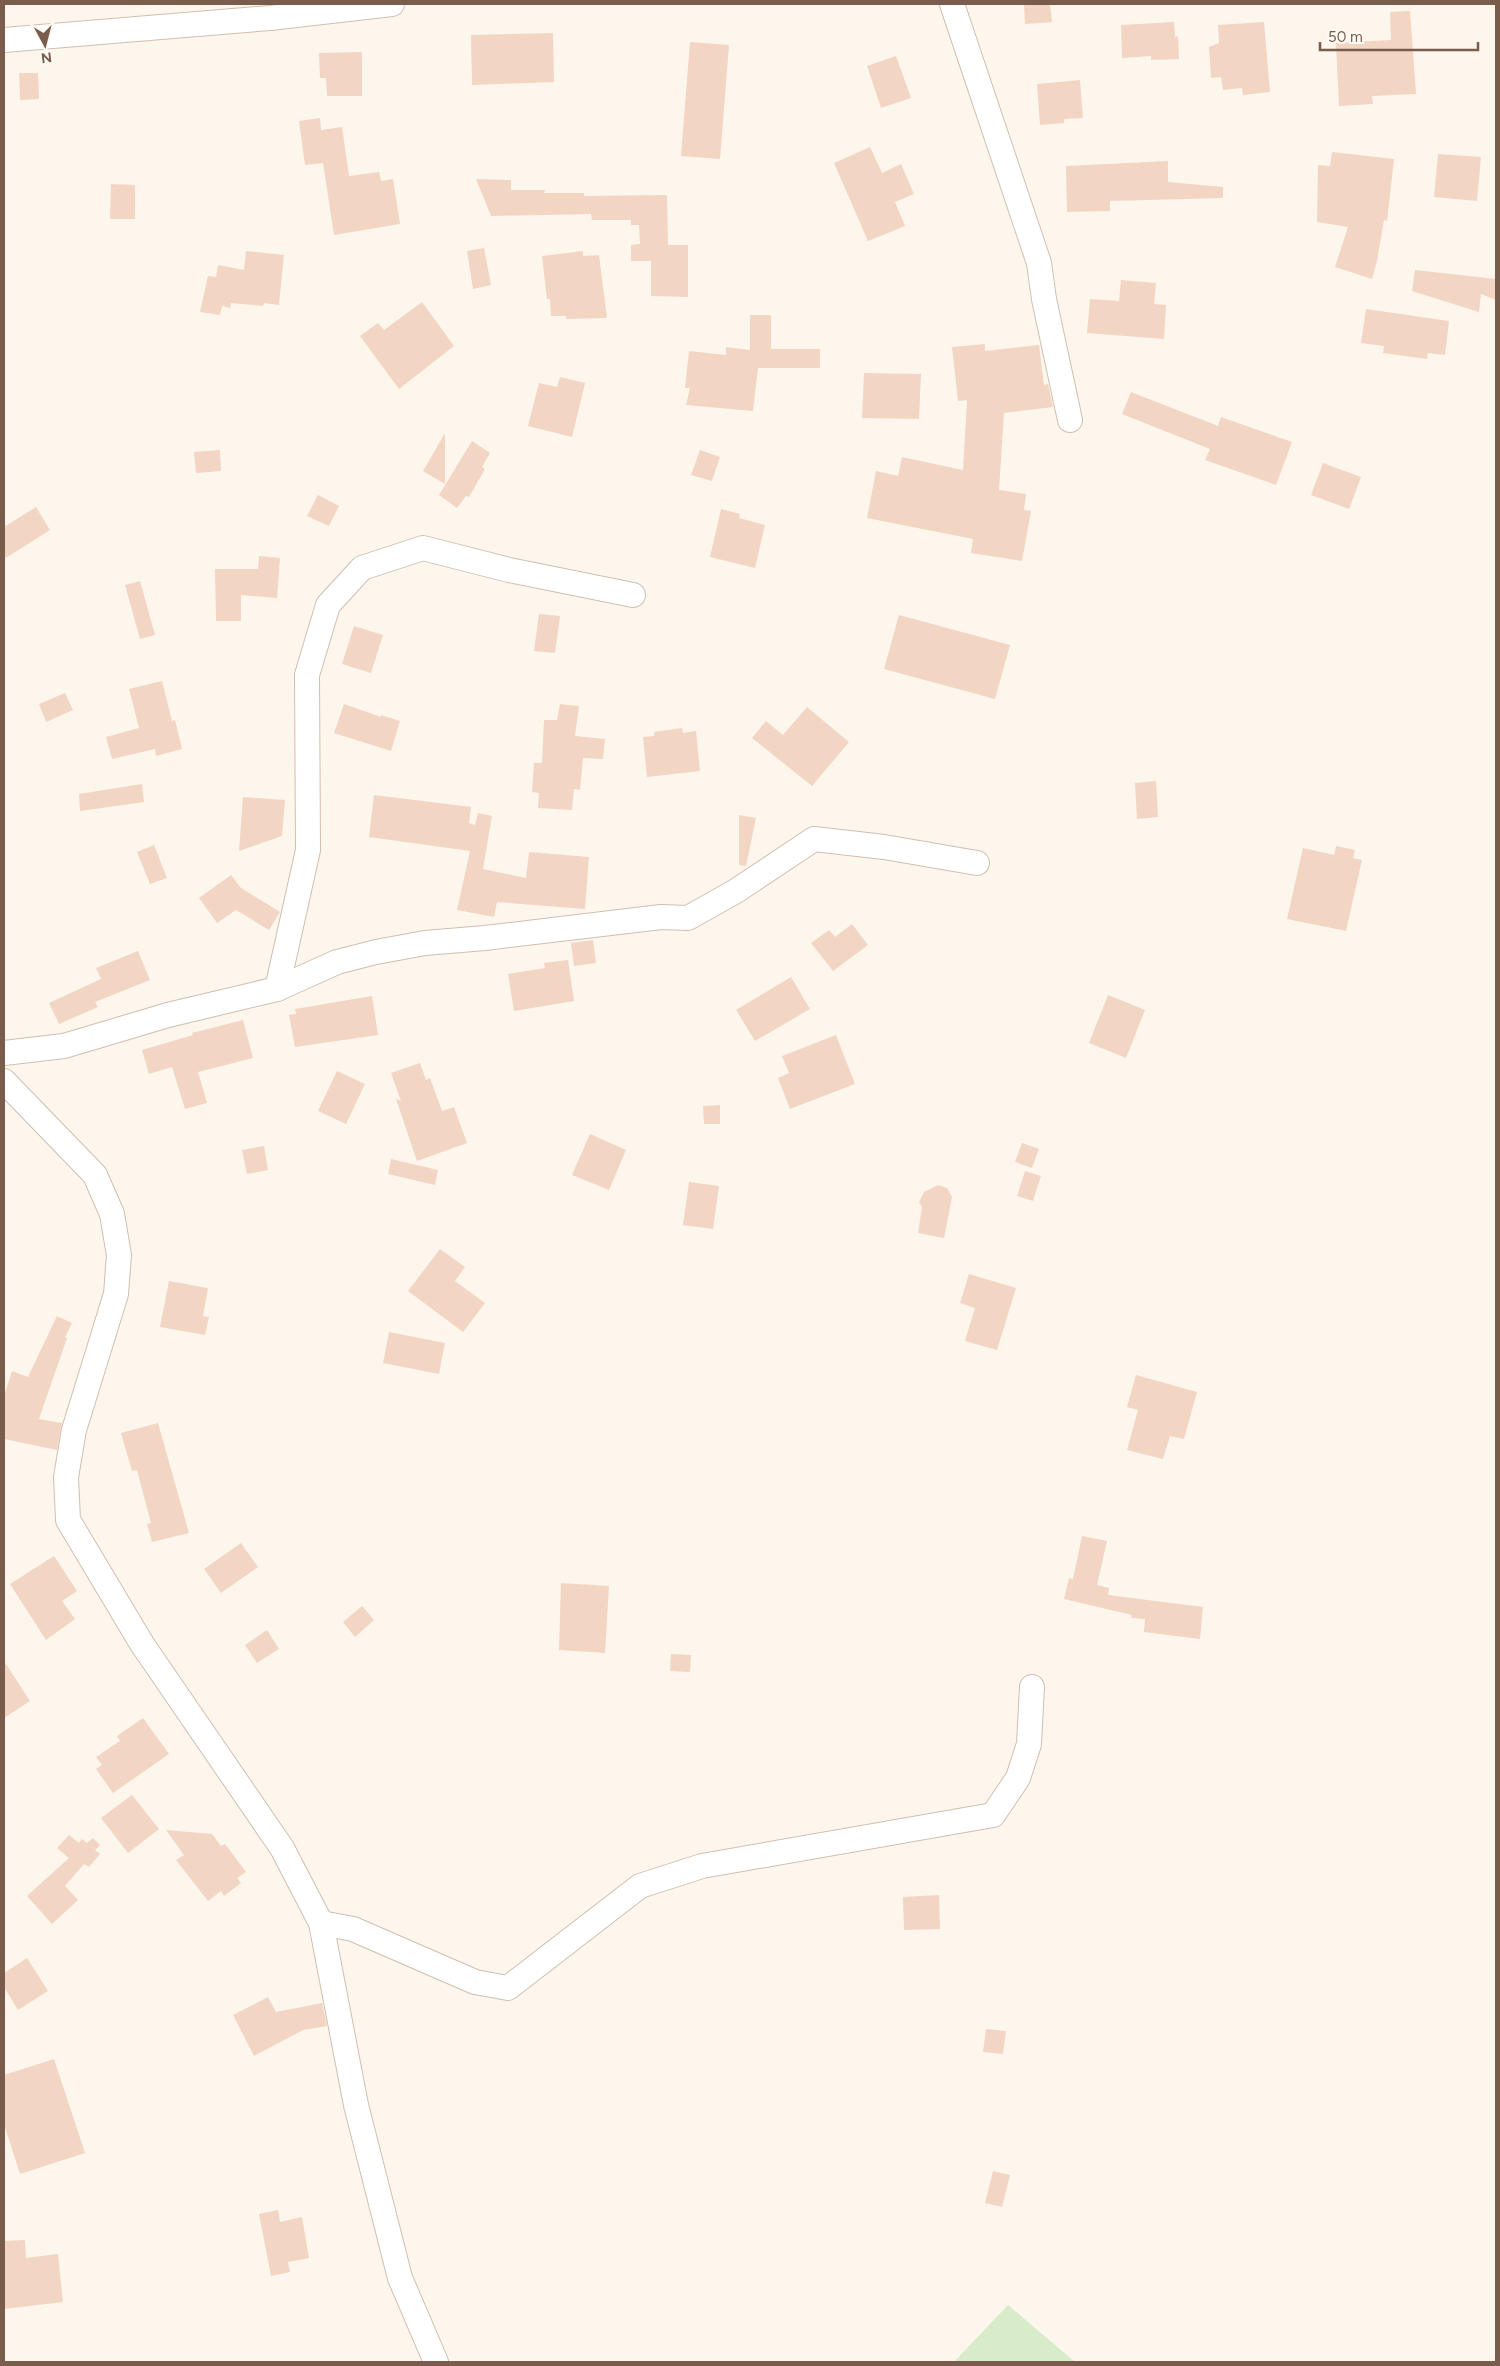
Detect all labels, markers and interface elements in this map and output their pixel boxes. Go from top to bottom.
north arrow [20,20,70,70]
scale bar [1320,20,1478,52]
text: 50 m [1328,28,1363,46]
text: N [40,48,53,67]

